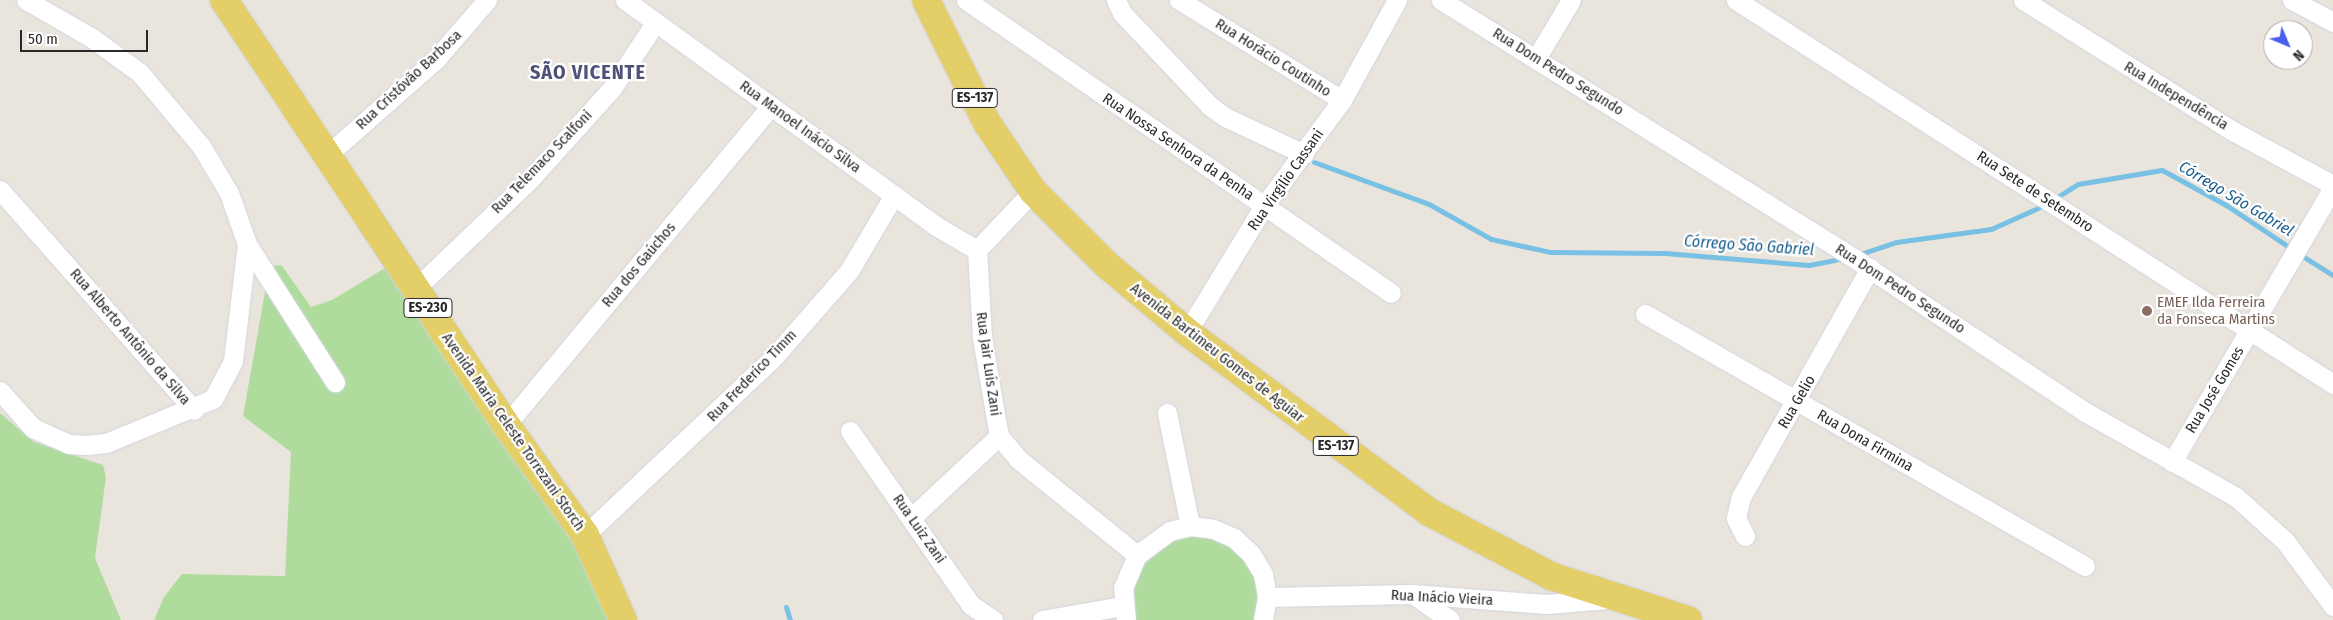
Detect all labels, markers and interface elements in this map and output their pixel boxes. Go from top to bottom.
street label: Rua Horácio Coutinho [1212,15,1334,101]
scale bar [22,20,150,52]
north arrow [2263,20,2313,70]
street label: Rua Dom Pedro Segundo [1489,24,1627,120]
street label: Rua Cristóvão Barbosa [352,26,466,134]
text: 50 m [28,30,58,48]
text: N [2289,46,2307,64]
street label: Rua Independência [2121,58,2231,134]
district label: SÃO VICENTE [529,60,647,84]
street label: Rua Manoel Inácio Silva [736,77,864,177]
road number: ES-137 [951,86,999,110]
street label: Rua Nossa Senhora da Penha [1099,90,1257,204]
street label: Rua Telemaco Scalfoni [488,106,596,218]
street label: Rua Virgílio Cassani [1244,126,1328,234]
street label: Rua Sete de Setembro [1973,148,2097,236]
water label: Córrego São Gabriel [2175,157,2297,241]
street label: Rua dos Gaúchos [598,219,680,311]
water label: Córrego São Gabriel [1683,232,1815,260]
street label: Rua Dom Pedro Segundo [1832,240,1968,338]
street label: Rua Alberto Antônio da Silva [66,265,194,409]
street label: Avenida Bartimeu Gomes de Aguiar [1126,280,1308,426]
place label: EMEF Ilda Ferreira da Fonseca Martins [2157,293,2275,328]
road number: ES-230 [403,296,453,320]
marker: EMEF Ilda Ferreira da Fonseca Martins [2141,305,2153,317]
street label: Rua Jair Luís Zani [972,311,1004,417]
street label: Rua Frederico Timm [704,326,800,426]
street label: Avenida Maria Celeste Torrezani Storch [438,330,588,534]
street label: Rua José Gomes [2182,343,2248,437]
street label: Rua Gelio [1775,372,1819,432]
street label: Rua Dona Firmina [1814,406,1916,476]
road number: ES-137 [1312,434,1360,458]
street label: Rua Luiz Zani [889,491,949,567]
street label: Rua Inácio Vieira [1390,586,1494,610]

